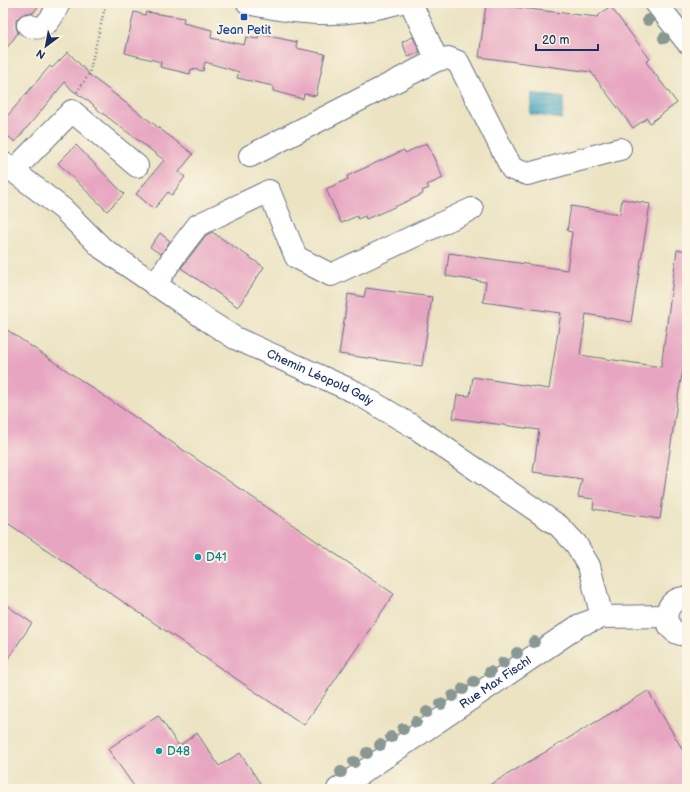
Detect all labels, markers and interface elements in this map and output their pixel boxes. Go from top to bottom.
marker: Jean Petit [239,12,249,22]
place label: Jean Petit [217,23,271,38]
north arrow [26,26,66,66]
scale bar [536,26,598,52]
text: 20 m [542,33,569,48]
text: N [34,46,48,62]
street label: Chemin Léopold Galy [264,346,376,409]
place label: D41 [206,550,227,565]
marker: D41 [193,552,203,562]
street label: Rue Max Fischl [457,653,534,712]
place label: D48 [167,744,190,759]
marker: D48 [154,746,164,756]

